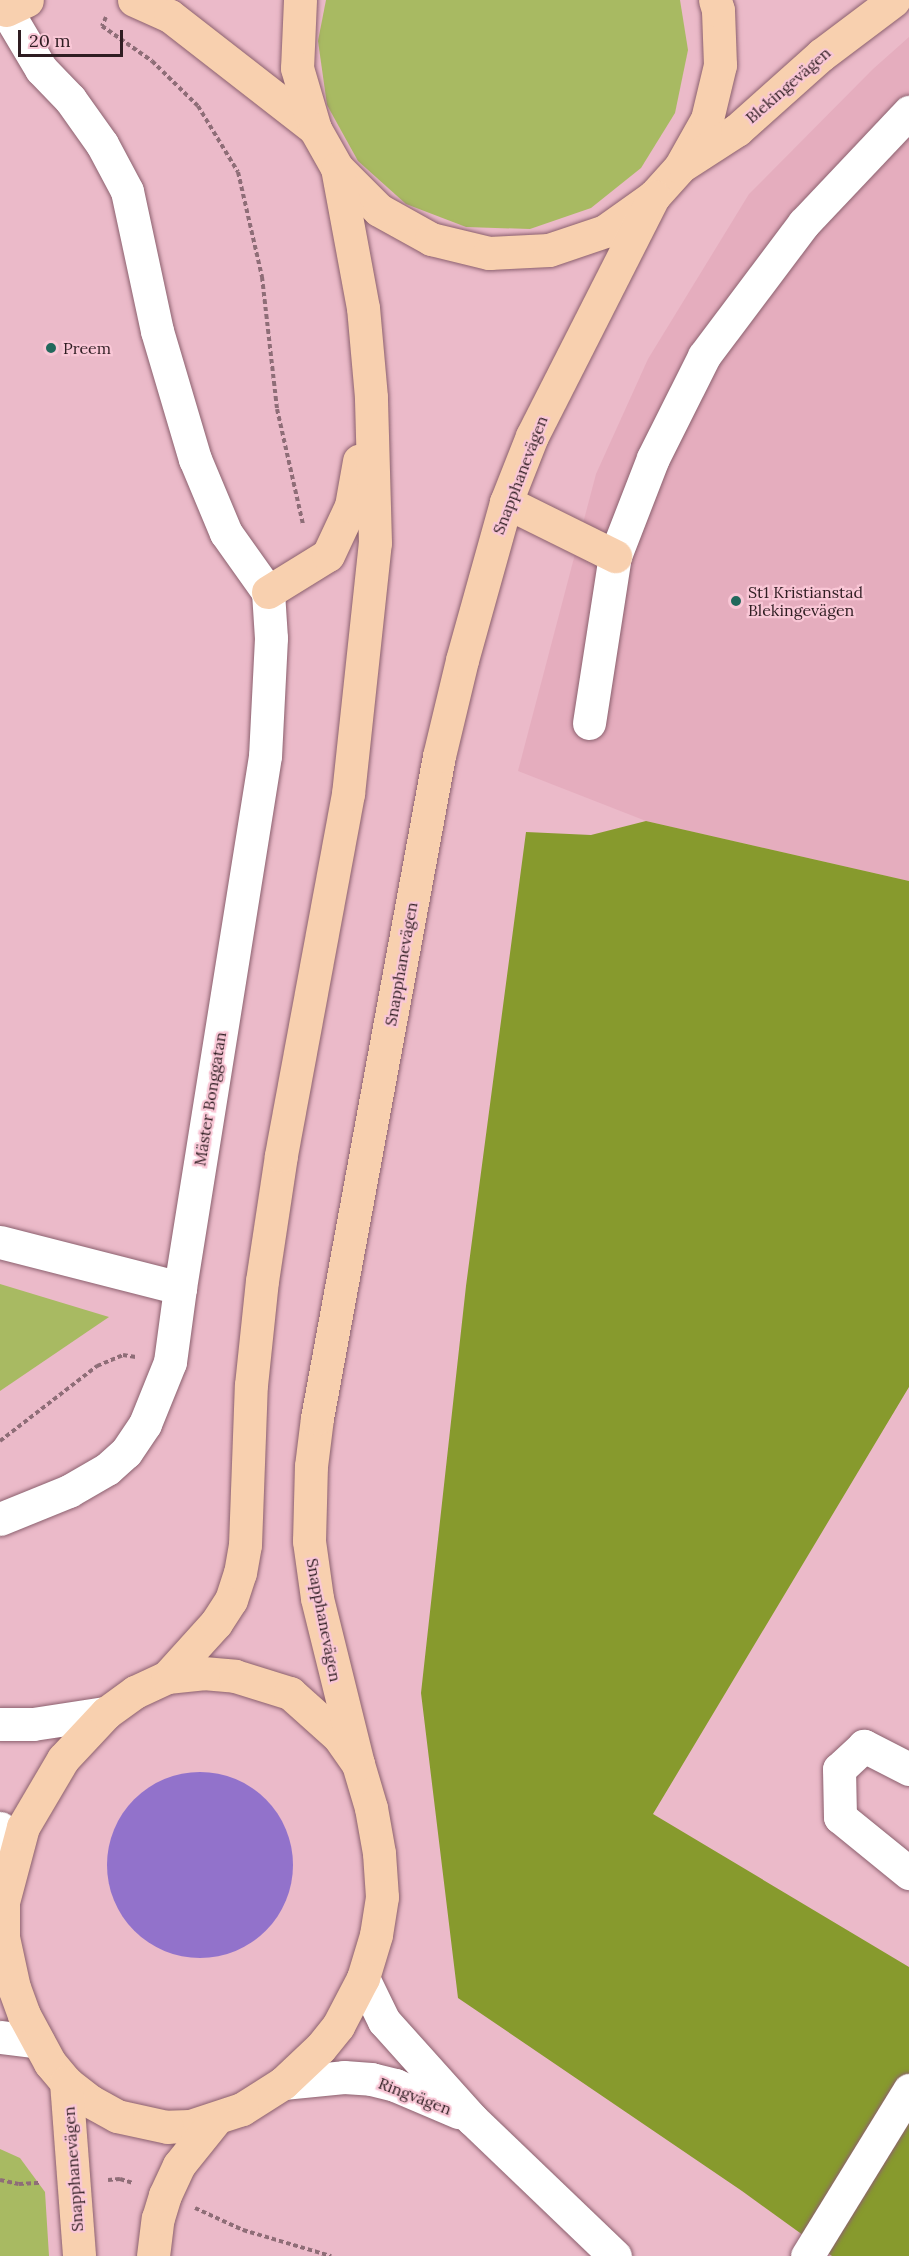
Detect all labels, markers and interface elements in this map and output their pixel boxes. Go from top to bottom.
scale bar [21,18,126,56]
text: 20 m [29,29,71,52]
street label: Blekingevägen [742,43,834,127]
place label: Preem [63,338,111,358]
marker: Preem [44,341,58,355]
street label: Snapphanevägen [489,413,551,537]
place label: St1 Kristianstad Blekingevägen [748,582,863,620]
marker: St1 Kristianstad Blekingevägen [729,594,743,608]
street label: Snapphanevägen [381,901,421,1027]
street label: Mäster Bonggatan [190,1031,230,1167]
street label: Snapphanevägen [303,1557,345,1683]
street label: Ringvägen [376,2073,454,2119]
street label: Snapphanevägen [59,2106,87,2232]

